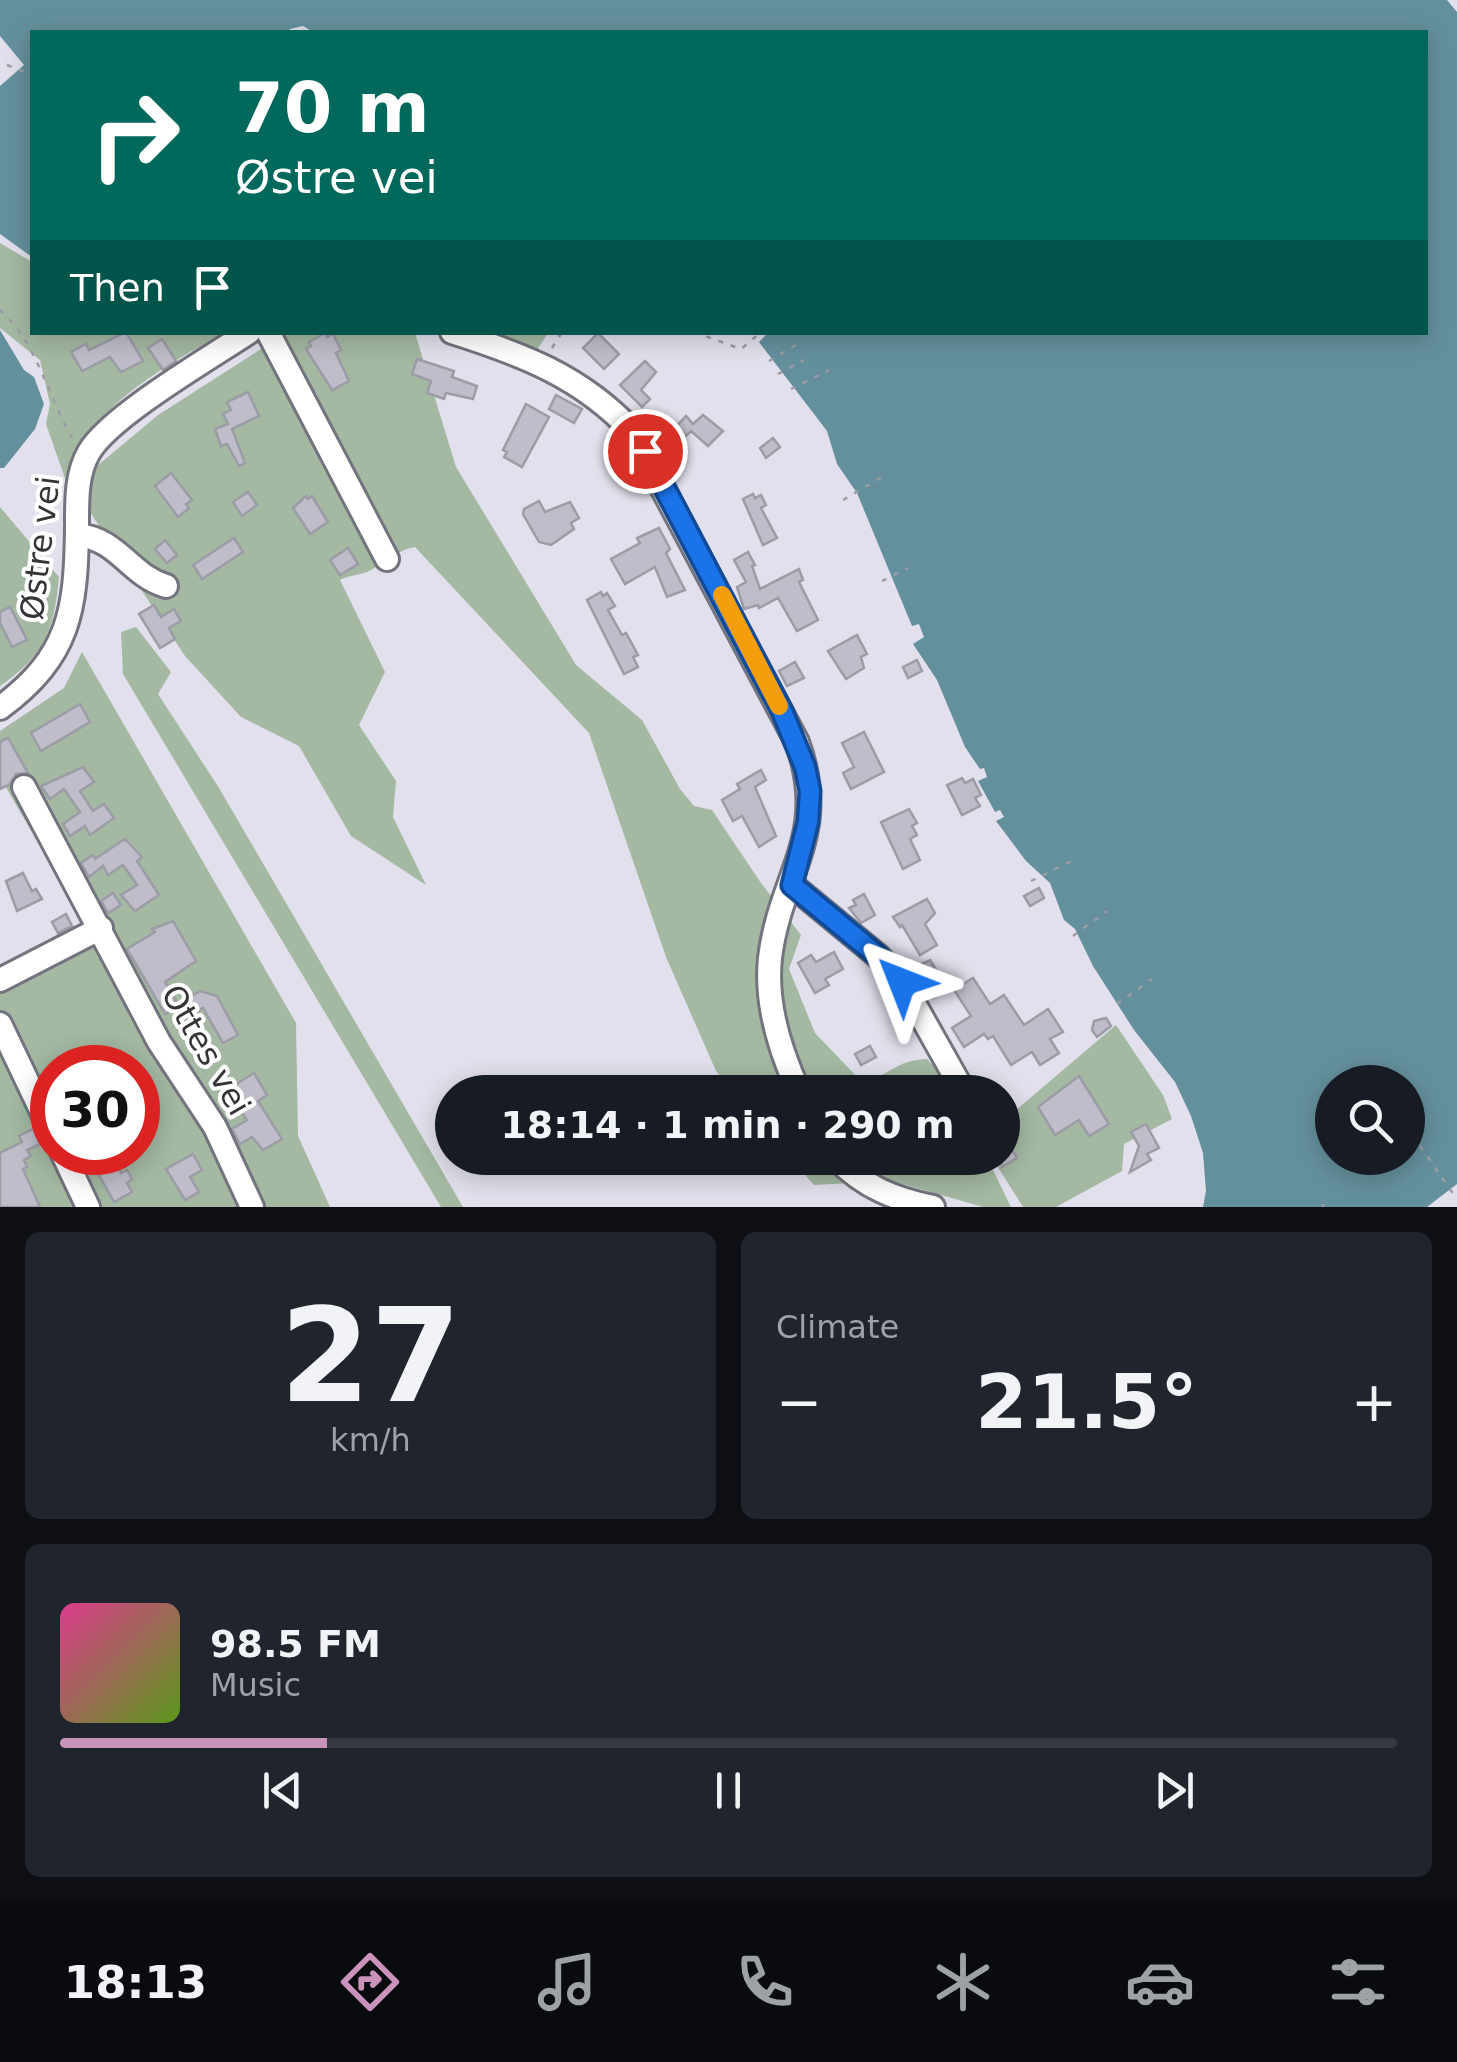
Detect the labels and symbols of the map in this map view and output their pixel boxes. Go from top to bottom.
pin [603,409,688,494]
street label: Østre vei [12,474,68,622]
position arrow [850,930,954,1034]
street label: Ottes vei [153,978,259,1122]
speed limit sign: 30 [30,1045,160,1175]

